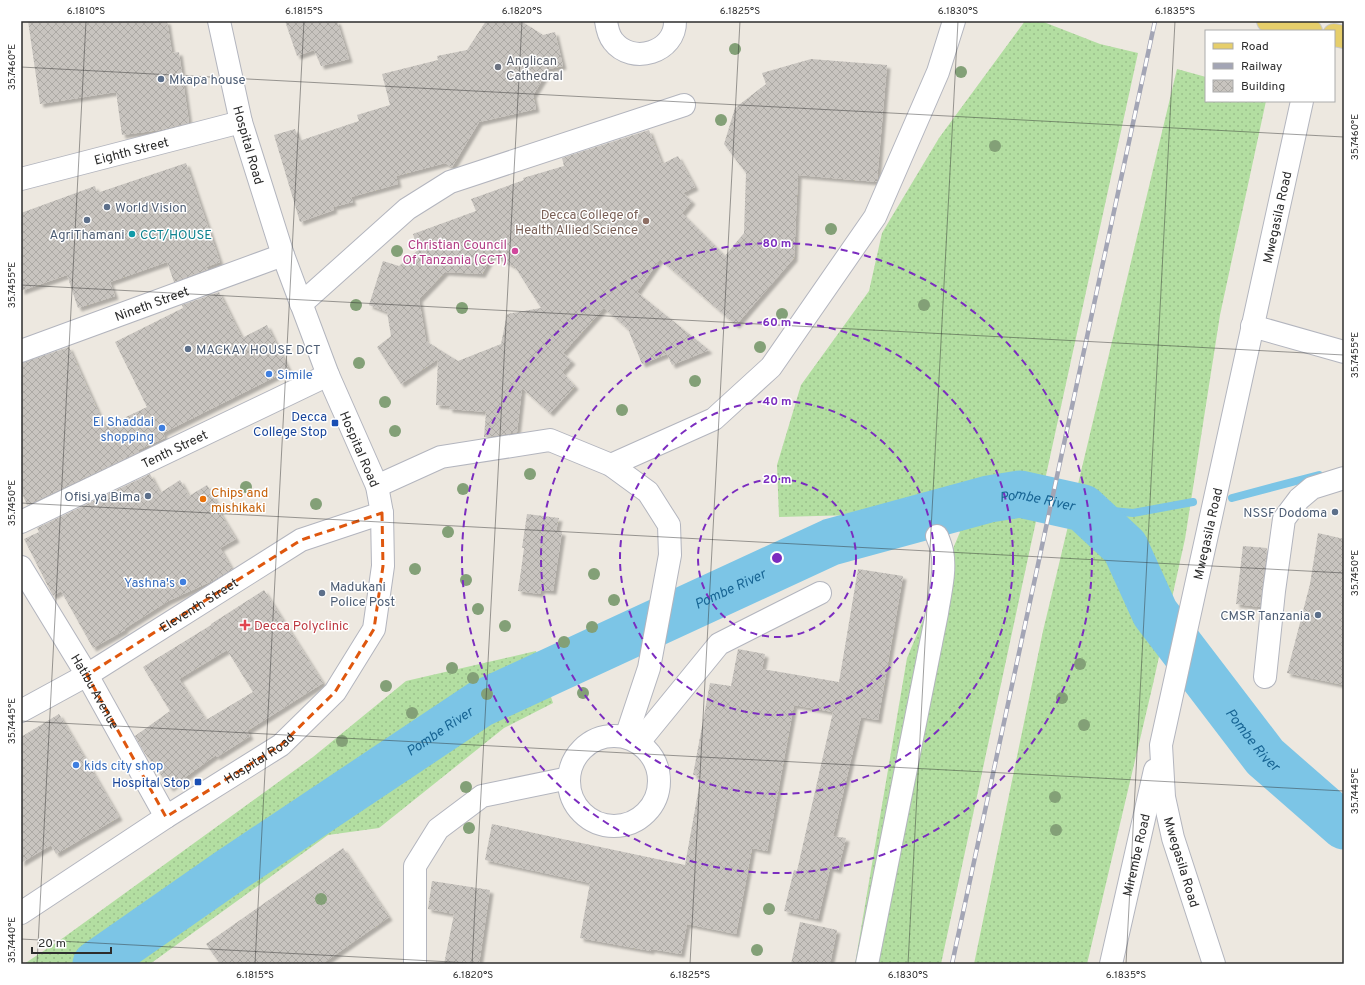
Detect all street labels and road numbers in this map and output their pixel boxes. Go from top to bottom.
street label: Hospital Road [228,104,266,187]
street label: Eighth Street [93,135,171,170]
street label: Mwegasila Road [1261,170,1296,265]
street label: Nineth Street [113,284,192,326]
street label: Hospital Road [335,409,381,490]
street label: Tenth Street [139,428,211,473]
street label: Mwegasila Road [1191,486,1227,582]
street label: Eleventh Street [157,576,242,637]
street label: Hatibu Avenue [66,652,122,733]
street label: Hospital Road [222,730,299,789]
street label: Mirembe Road [1121,812,1155,898]
street label: Mwegasila Road [1159,815,1201,910]

